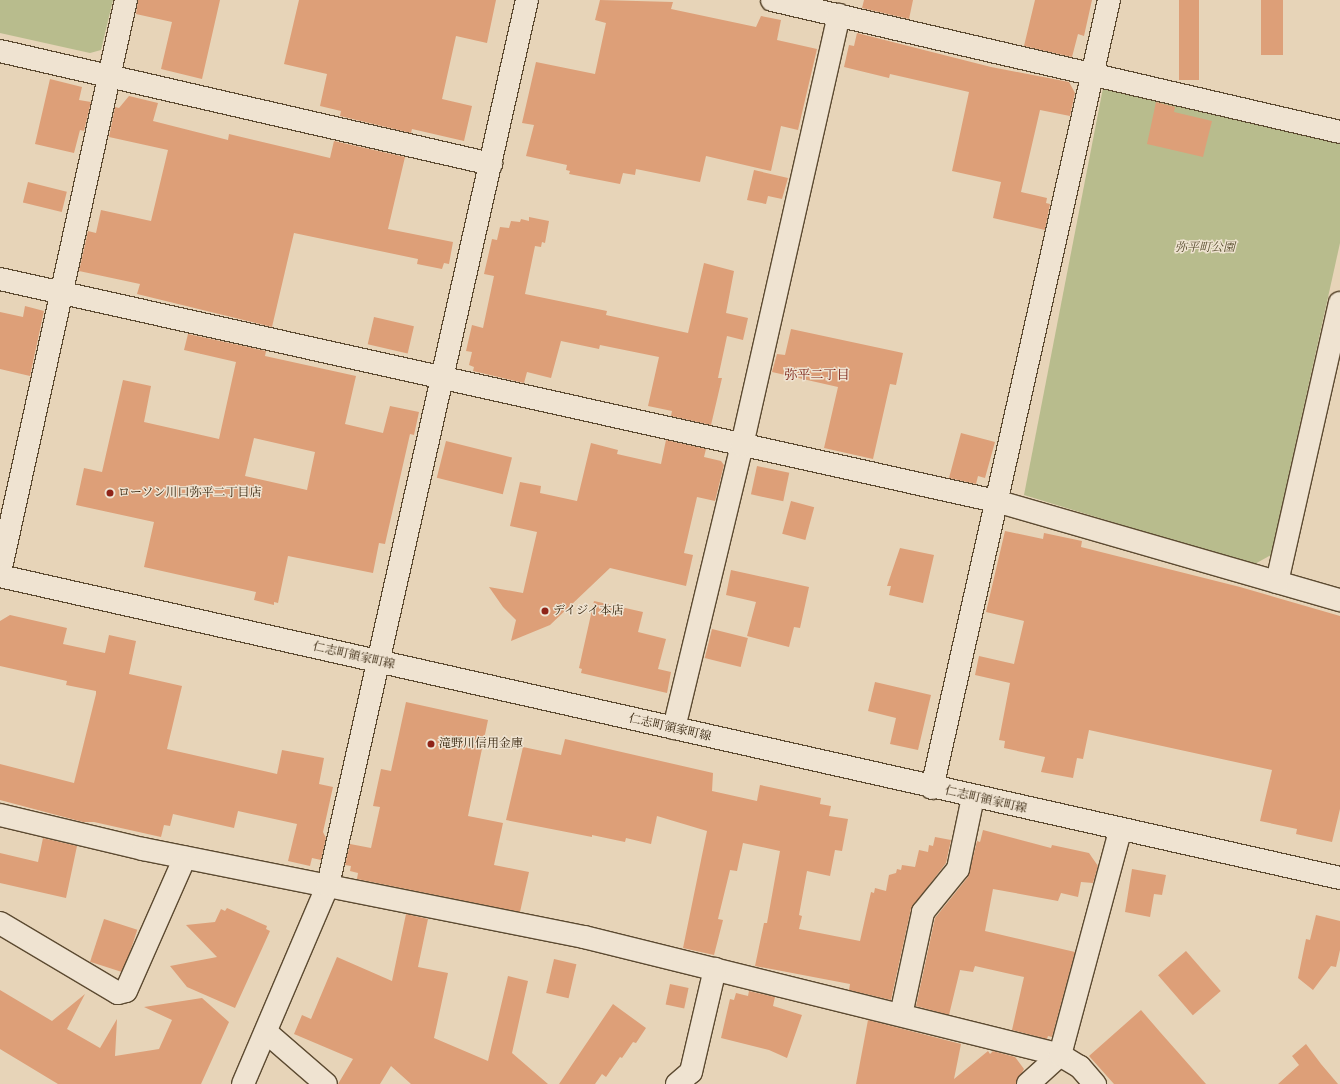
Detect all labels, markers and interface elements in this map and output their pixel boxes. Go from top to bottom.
park label: 弥平町公園 [1175,241,1235,255]
district label: 弥平二丁目 [785,368,849,384]
place label: ローソン川口弥平二丁目店 [118,486,262,500]
marker: ローソン川口弥平二丁目店 [105,488,115,498]
place label: デイジイ本店 [553,604,625,618]
marker: デイジイ本店 [540,606,550,616]
street label: 仁志町領家町線 [311,640,397,672]
street label: 仁志町領家町線 [627,712,713,744]
place label: 滝野川信用金庫 [439,737,523,751]
marker: 滝野川信用金庫 [426,739,436,749]
street label: 仁志町領家町線 [943,784,1029,816]

